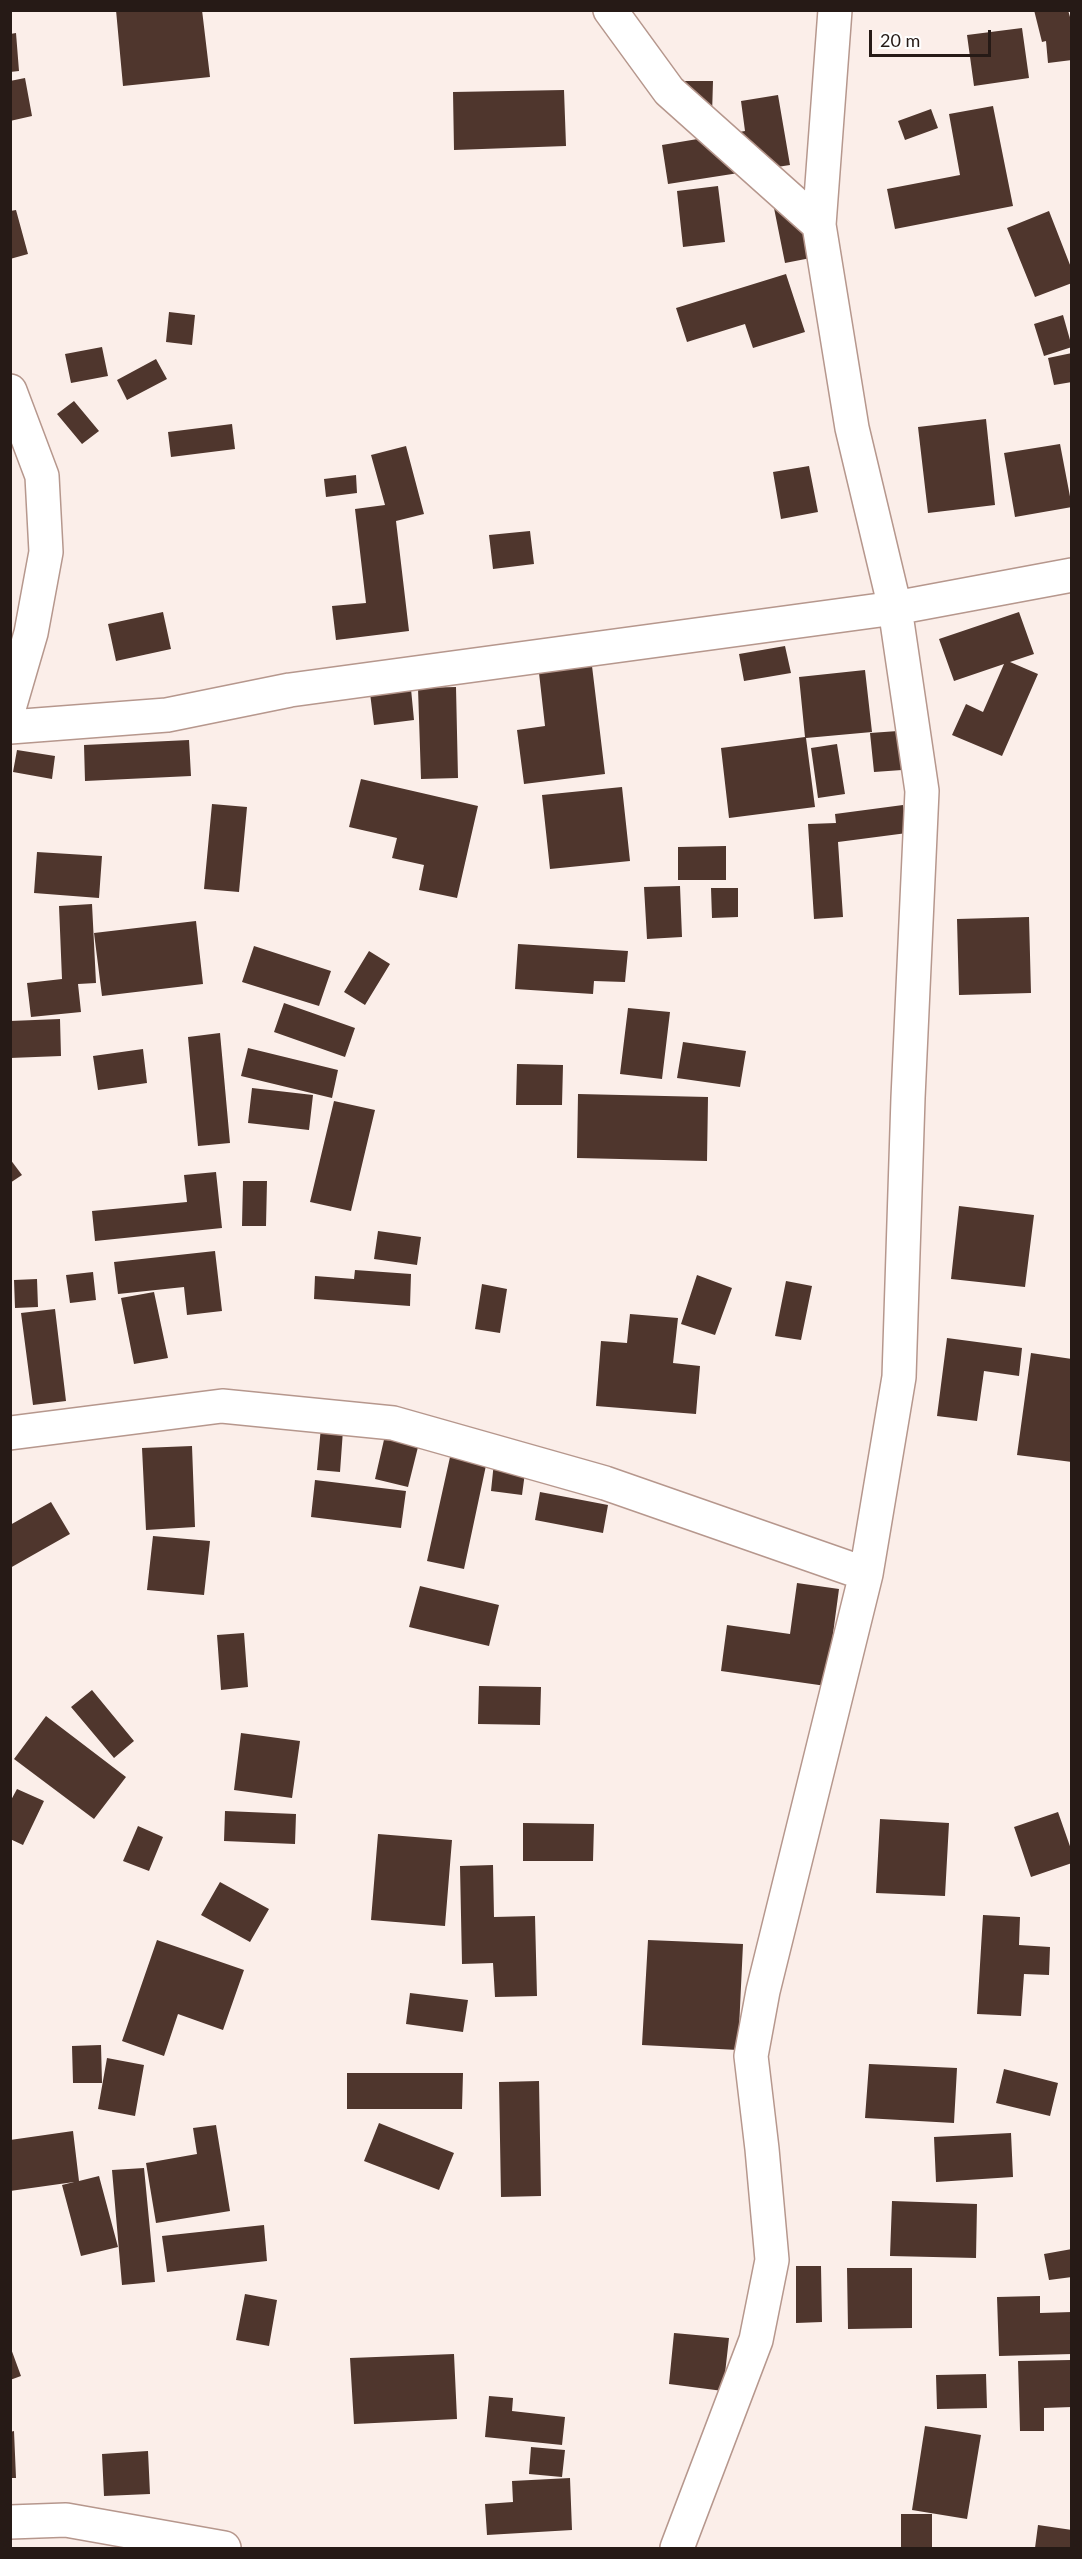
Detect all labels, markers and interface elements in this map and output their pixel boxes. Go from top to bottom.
scale bar [872,18,994,56]
text: 20 m [880,29,920,51]

